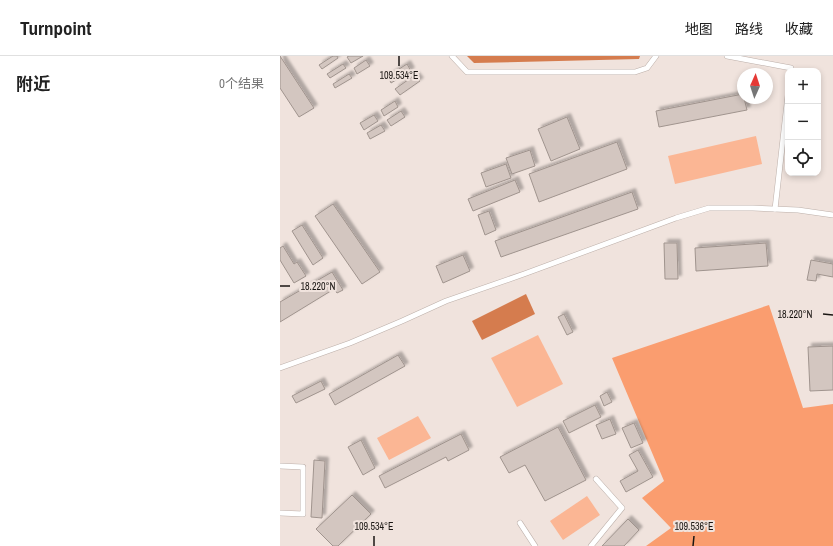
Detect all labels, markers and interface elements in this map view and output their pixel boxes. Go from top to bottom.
text: Turnpoint [20,15,92,41]
text: 地图 [685,20,713,38]
text: 路线 [735,20,763,38]
text: 收藏 [785,20,813,38]
north arrow [737,68,773,104]
map controls [785,68,821,176]
button: + [785,68,821,104]
text: 109.534°E [379,69,419,82]
text: 附近 [16,72,50,95]
text: 0个结果 [219,75,264,92]
button: − [785,104,821,140]
button: locate [785,140,821,176]
text: 18.220°N [301,280,336,293]
text: 18.220°N [778,308,813,321]
text: 109.534°E [354,520,394,533]
text: 109.536°E [674,520,714,533]

